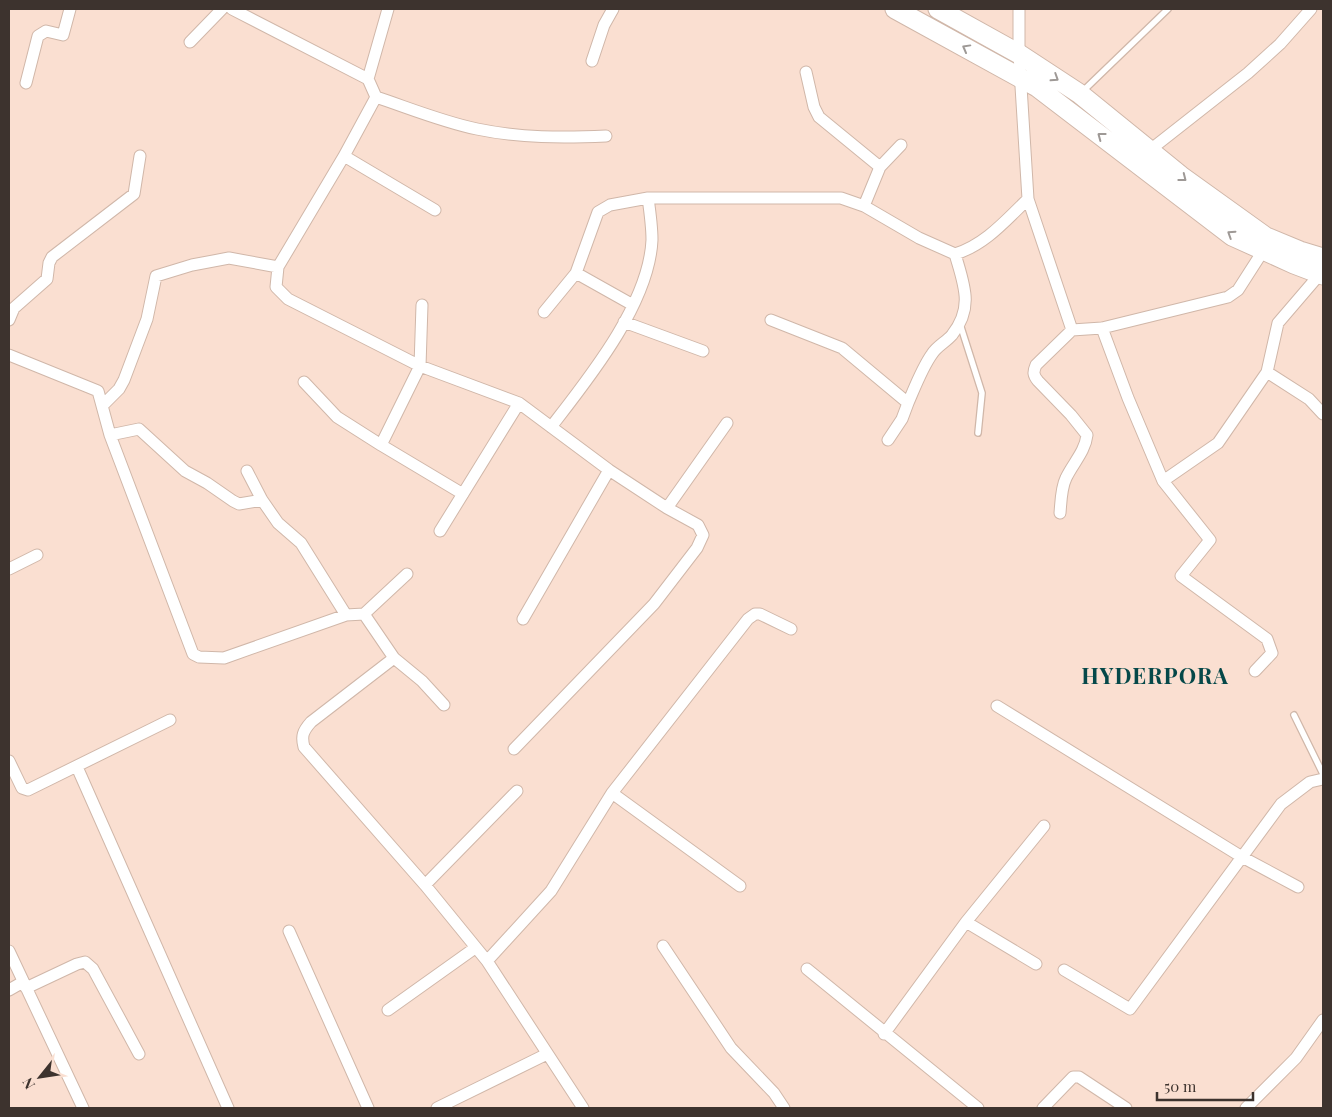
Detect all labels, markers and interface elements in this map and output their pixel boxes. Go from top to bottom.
one-way arrow [962,44,971,54]
one-way arrow [1049,72,1059,81]
one-way arrow [1097,133,1107,142]
one-way arrow [1177,172,1186,180]
one-way arrow [1227,231,1236,240]
district label: HYDERPORA [1081,660,1229,690]
north arrow [15,1052,65,1102]
scale bar [1157,1070,1253,1102]
text: N [18,1075,39,1093]
text: 50 m [1164,1076,1197,1096]

